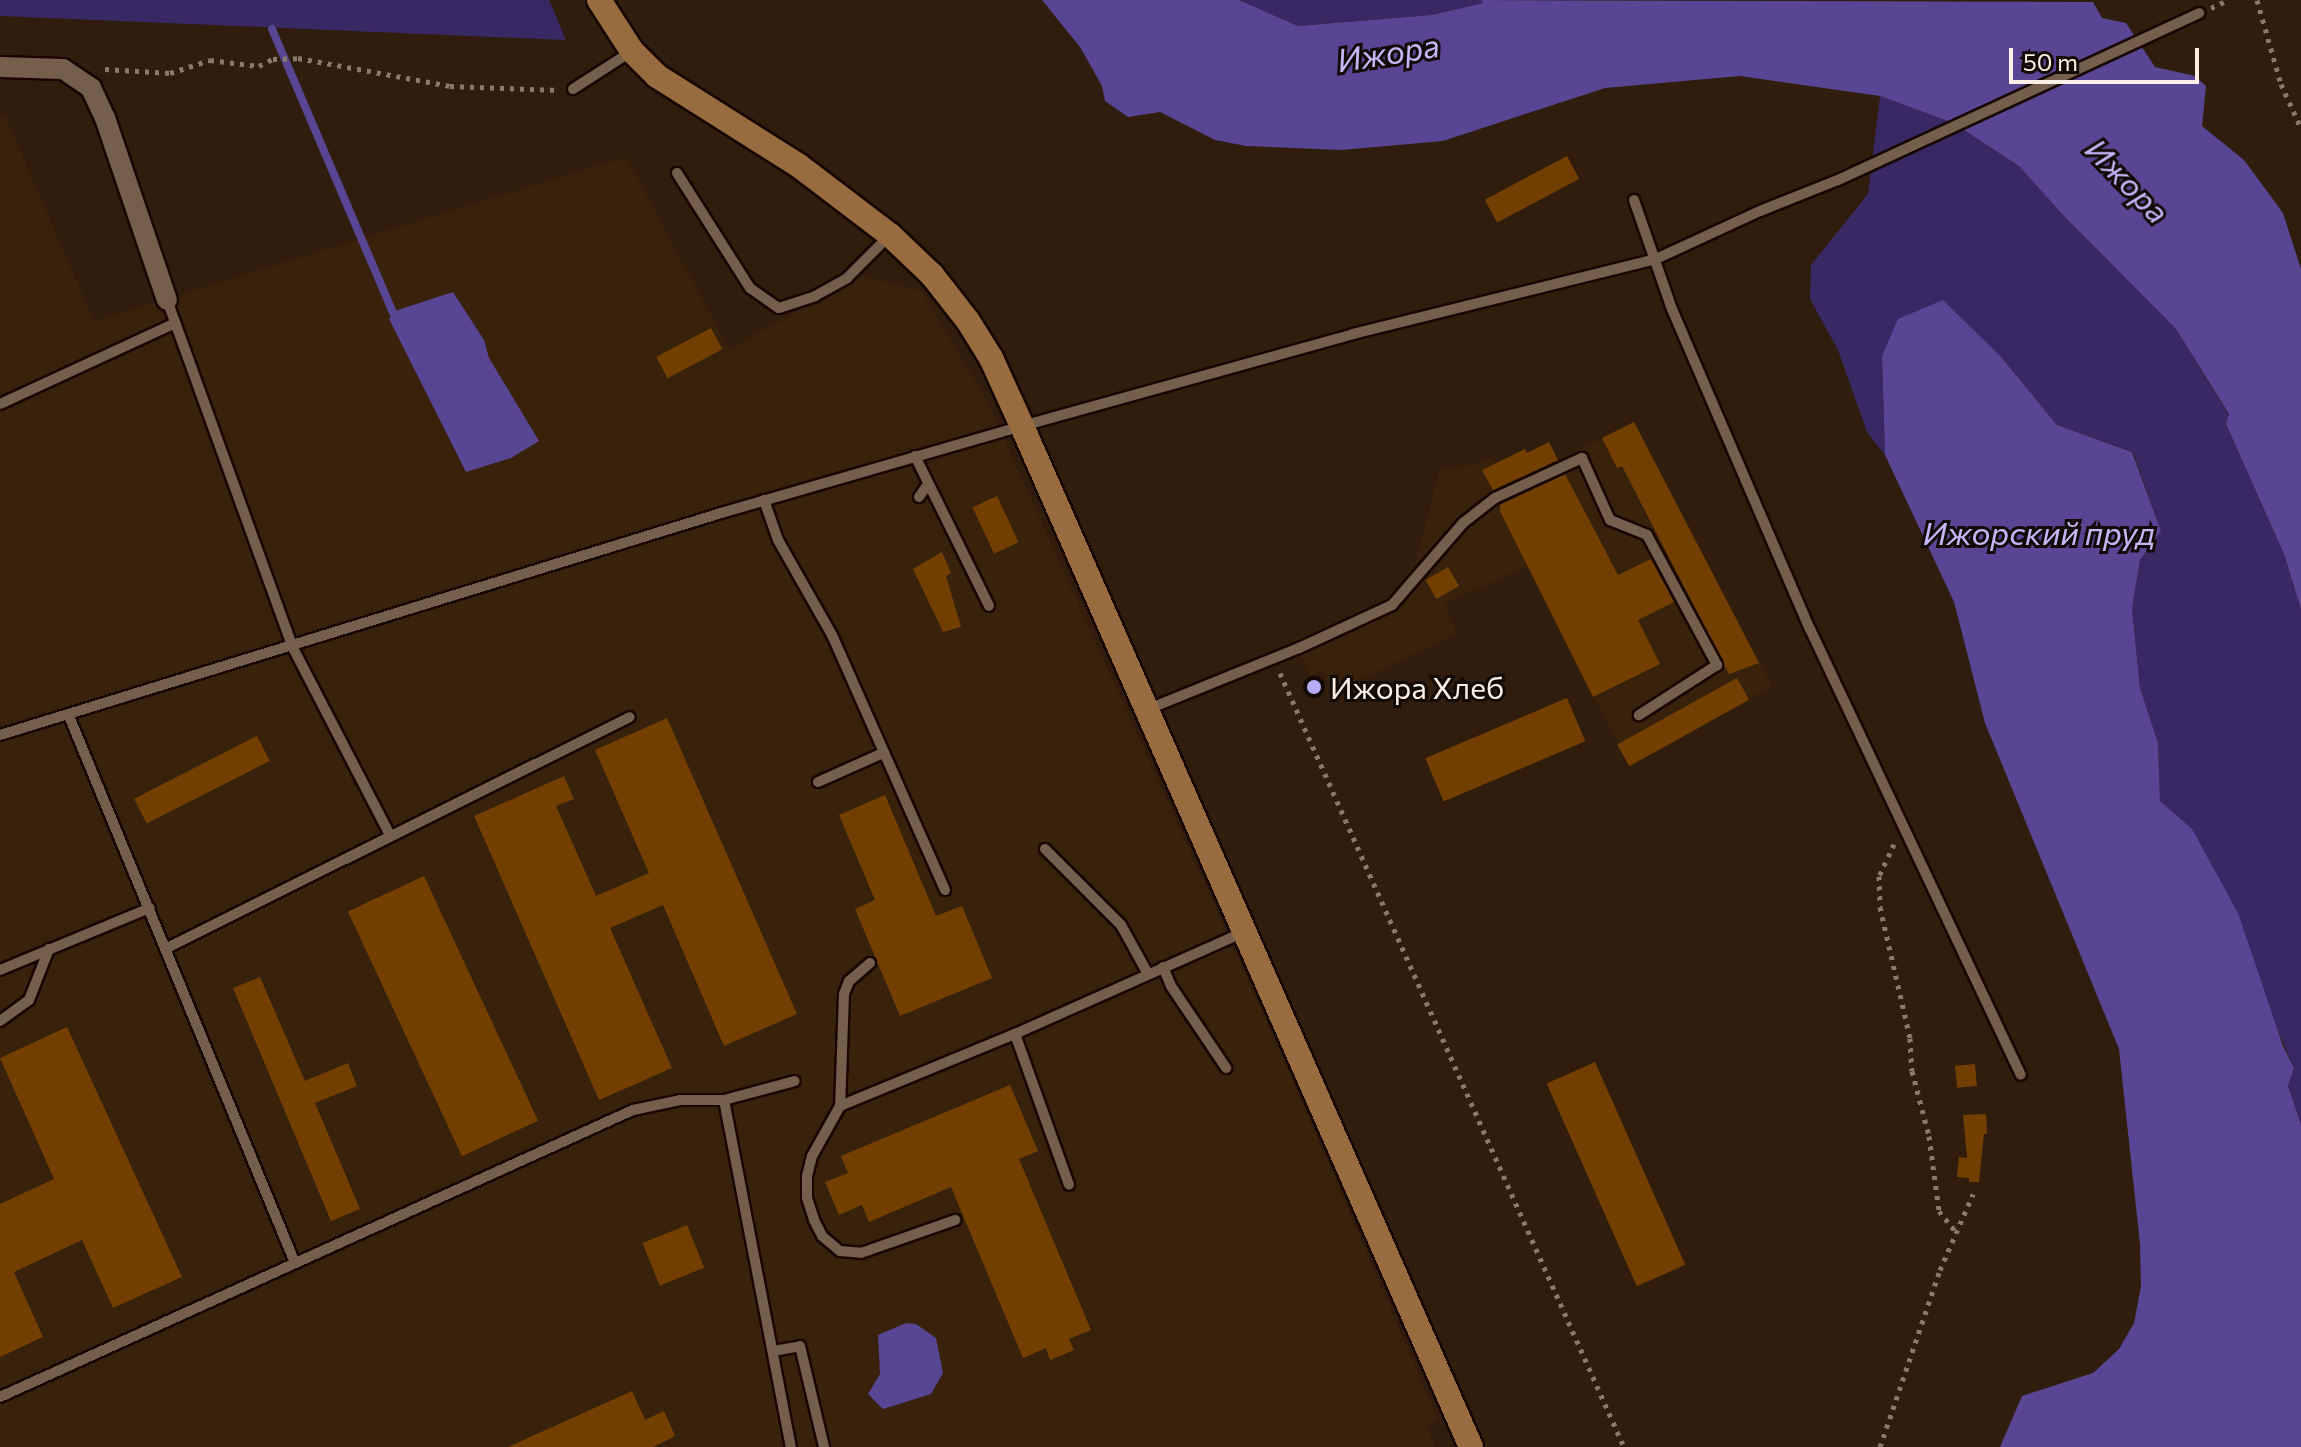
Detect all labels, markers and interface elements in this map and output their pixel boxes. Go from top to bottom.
water label: Ижора [1334,25,1442,79]
scale bar [2013,32,2203,82]
text: 50 m [2023,47,2078,76]
water label: Ижора [2078,130,2178,230]
water label: Ижорский пруд [1923,513,2155,551]
place label: Ижора Хлеб [1330,669,1504,705]
marker: Ижора Хлеб [1305,678,1323,696]

